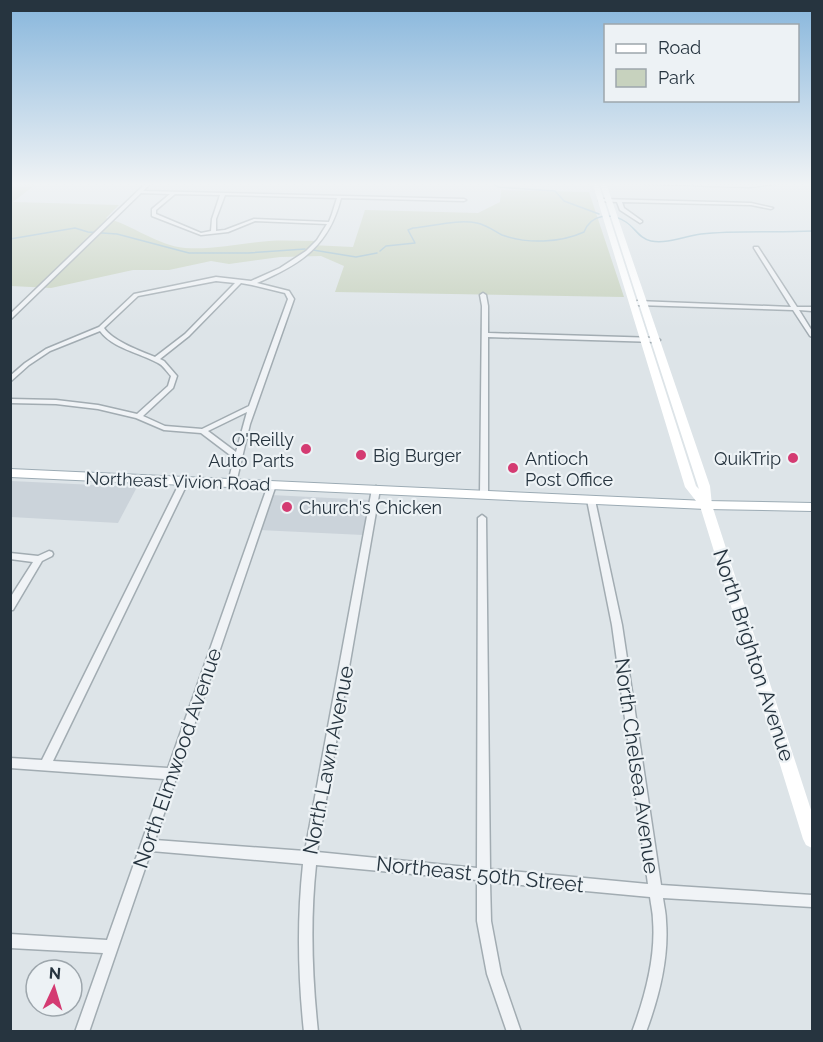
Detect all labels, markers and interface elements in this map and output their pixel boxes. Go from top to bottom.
legend [604,24,799,102]
text: Road [658,37,701,58]
text: Park [658,67,695,88]
place label: O'Reilly Auto Parts [208,429,294,471]
marker: O'Reilly Auto Parts [299,442,313,456]
place label: Big Burger [373,445,462,466]
marker: Big Burger [354,448,368,462]
place label: Antioch Post Office [525,448,614,490]
place label: QuikTrip [714,448,781,469]
marker: QuikTrip [786,451,800,465]
marker: Antioch Post Office [506,461,520,475]
street label: Northeast Vivion Road [85,467,271,495]
place label: Church's Chicken [299,497,442,518]
marker: Church's Chicken [280,500,294,514]
street label: North Brighton Avenue [708,546,800,764]
street label: North Elmwood Avenue [128,645,226,871]
street label: North Chelsea Avenue [609,657,665,875]
street label: North Lawn Avenue [297,664,359,856]
street label: Northeast 50th Street [375,851,585,897]
north arrow [24,958,84,1018]
text: N [48,964,62,983]

